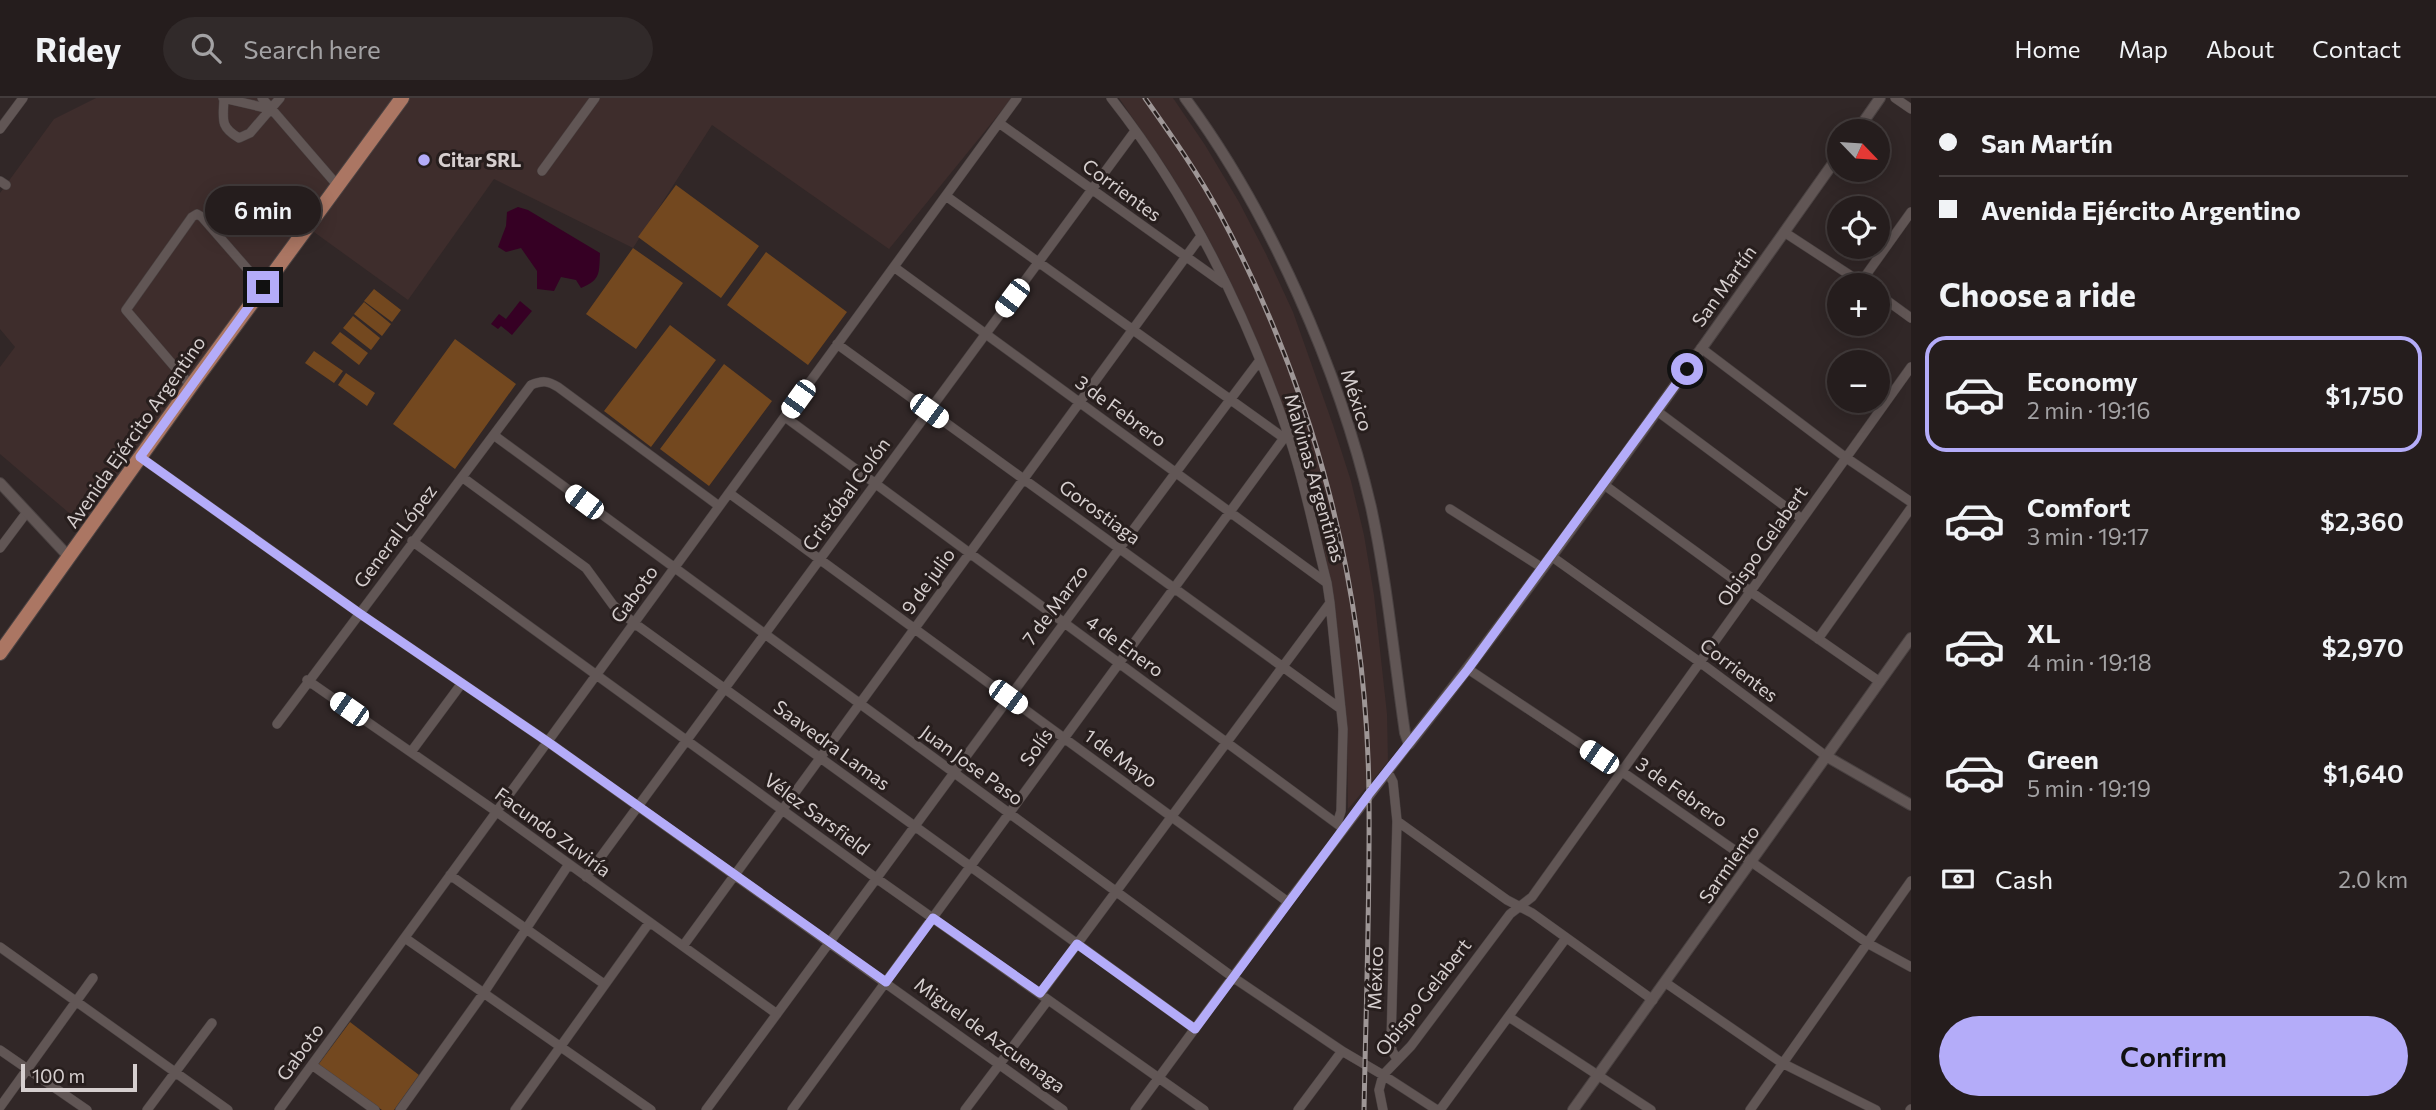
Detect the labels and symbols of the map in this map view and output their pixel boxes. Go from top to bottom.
north arrow [1827,119,1890,182]
place label: Citar SRL [438,148,521,171]
marker: Citar SRL [416,152,432,168]
street label: Corrientes [1078,153,1166,226]
callout: 6 min [205,186,321,234]
street label: San Martín [1686,241,1761,331]
route end [247,271,279,303]
car [991,275,1034,321]
street label: Avenida Ejército Argentino [59,331,210,532]
route start [1671,353,1703,385]
street label: México [1337,366,1378,434]
street label: 3 de Febrero [1071,370,1171,451]
car [778,376,819,422]
car [906,390,953,432]
street label: Malvinas Argentinas [1280,391,1351,565]
street label: Cristóbal Colón [797,433,894,555]
street label: Gorostiaga [1055,474,1145,549]
street label: General López [348,479,441,592]
car [561,481,608,523]
street label: Obispo Gelabert [1711,481,1812,610]
street label: 9 de julio [896,543,959,618]
street label: 7 de Marzo [1017,560,1092,649]
street label: Gaboto [605,561,662,627]
street label: 4 de Enero [1082,610,1169,681]
street label: Corrientes [1696,633,1783,706]
car [985,676,1032,718]
car [326,688,373,730]
street label: Saavedra Lamas [770,695,895,795]
street label: Juan Jose Paso [916,720,1028,810]
street label: Solís [1014,723,1057,770]
street label: 1 de Mayo [1080,723,1162,792]
car [1576,737,1623,777]
street label: 3 de Febrero [1632,752,1733,832]
street label: Vélez Sarsfield [760,768,875,860]
street label: Facundo Zuviría [491,782,616,881]
street label: Sarmiento [1693,820,1764,907]
street label: Obispo Gelabert [1370,934,1475,1060]
street label: México [1362,946,1387,1010]
street label: Miguel de Azcuenaga [910,972,1070,1097]
street label: Gaboto [271,1019,328,1085]
scale bar [21,1061,136,1093]

